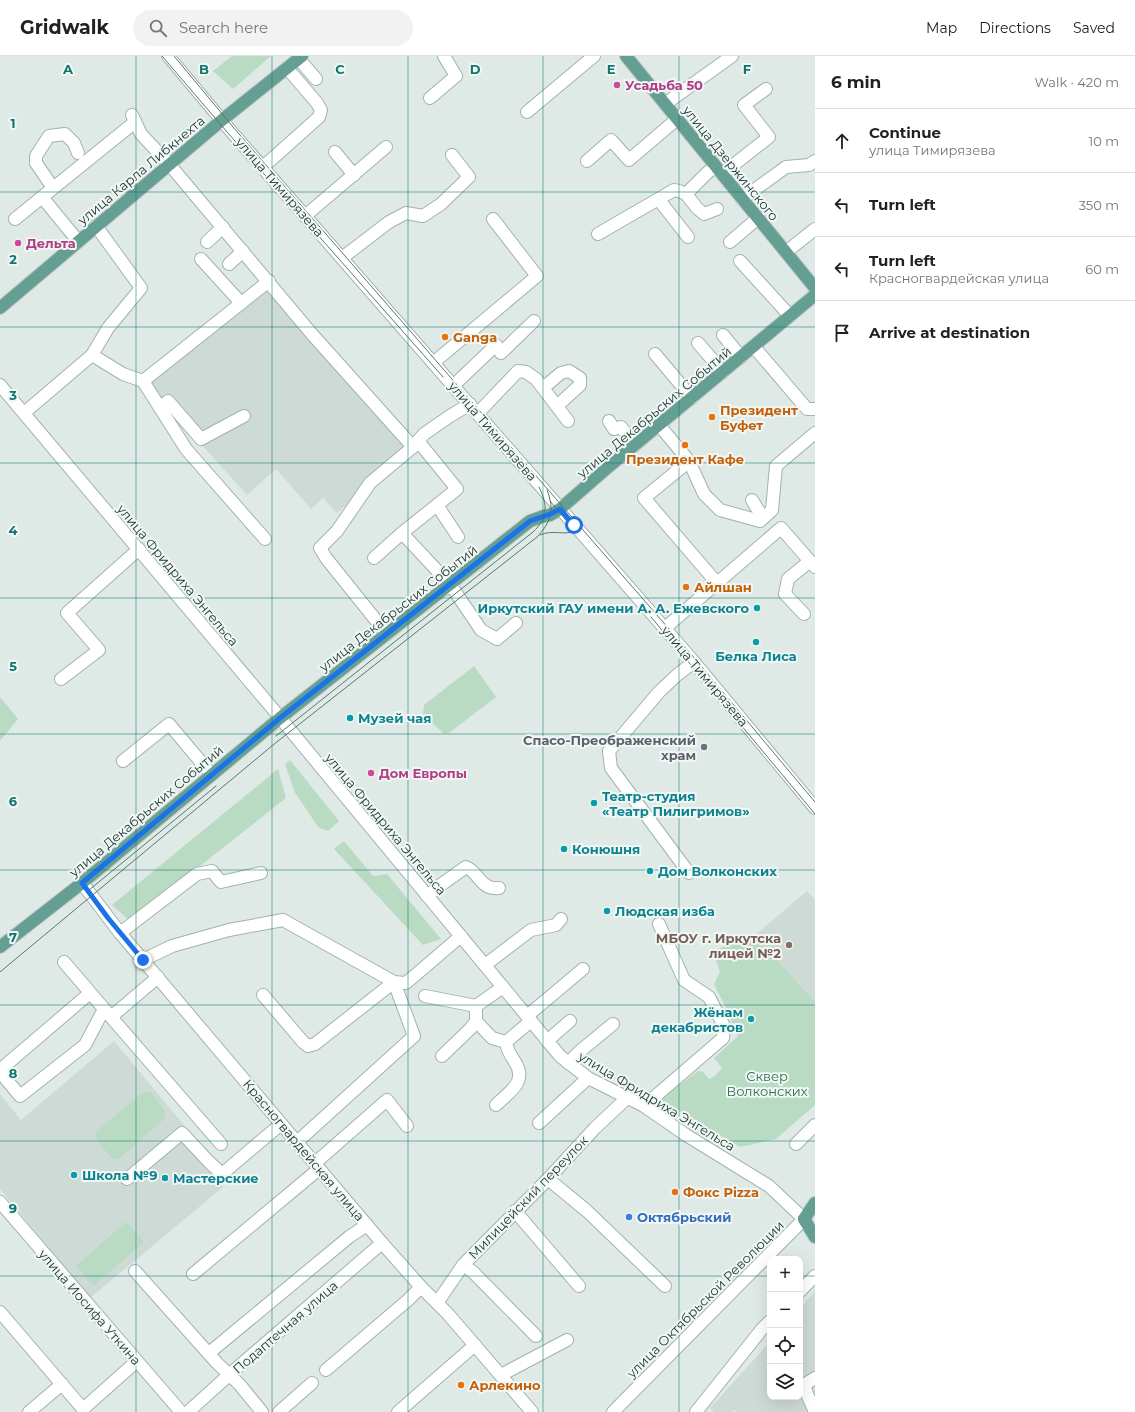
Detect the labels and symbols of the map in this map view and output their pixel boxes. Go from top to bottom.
text: A [62,61,74,77]
text: B [199,61,209,77]
text: C [335,61,345,77]
text: D [470,61,481,77]
text: E [607,61,616,77]
text: F [743,61,751,77]
place label: Усадьба 50 [625,77,703,93]
marker: Усадьба 50 [612,80,622,90]
street label: улица Дзержинского [679,101,782,224]
street label: улица Карла Либкнехта [73,112,208,228]
text: 1 [10,115,16,131]
street label: улица Тимирязева [232,133,328,240]
place label: Дельта [26,235,76,251]
marker: Дельта [13,238,23,248]
text: 2 [9,251,17,267]
place label: Ganga [453,329,497,345]
marker: Ganga [440,332,450,342]
street label: улица Декабрьских Событий [573,343,734,482]
street label: улица Тимирязева [445,377,541,484]
text: 3 [8,387,17,403]
place label: Президент Буфет [720,402,798,433]
marker: Президент Буфет [707,412,717,422]
marker: Президент Кафе [680,440,690,450]
place label: Президент Кафе [626,451,744,467]
street label: улица Фридриха Энгельса [113,500,242,649]
route start [565,516,583,534]
text: 4 [9,522,18,538]
street label: улица Декабрьских Событий [315,541,480,675]
place label: Айлшан [694,579,752,595]
marker: Айлшан [681,582,691,592]
place label: Иркутский ГАУ имени А. А. Ежевского [477,600,749,616]
marker: Иркутский ГАУ имени А. А. Ежевского [752,603,762,613]
street label: улица Тимирязева [658,622,752,730]
marker: Белка Лиса [751,637,761,647]
place label: Белка Лиса [715,648,797,664]
text: 5 [9,658,17,674]
place label: Музей чая [358,710,431,726]
marker: Музей чая [345,713,355,723]
place label: Спасо-Преображенский храм [523,732,696,763]
street label: улица Декабрьских Событий [65,742,226,881]
marker: Спасо-Преображенский храм [699,742,709,752]
street label: улица Фридриха Энгельса [321,749,450,898]
place label: Дом Европы [379,765,467,781]
marker: Дом Европы [366,768,376,778]
place label: Театр-студия «Театр Пилигримов» [602,788,750,819]
text: 6 [9,793,18,809]
marker: Театр-студия «Театр Пилигримов» [589,798,599,808]
place label: Конюшня [572,841,640,857]
marker: Конюшня [559,844,569,854]
place label: Дом Волконских [658,863,777,879]
marker: Дом Волконских [645,866,655,876]
place label: Людская изба [615,903,715,919]
marker: Людская изба [602,906,612,916]
text: 7 [9,929,17,945]
place label: МБОУ г. Иркутска лицей №2 [656,930,781,961]
marker: МБОУ г. Иркутска лицей №2 [784,940,794,950]
route end [134,951,152,969]
place label: Жёнам декабристов [652,1004,743,1035]
marker: Жёнам декабристов [746,1014,756,1024]
street label: улица Фридриха Энгельса [575,1047,738,1154]
text: 8 [9,1065,18,1081]
park label: Сквер Волконских [726,1068,808,1099]
street label: Красногвардейская улица [240,1076,368,1224]
street label: Милицейский переулок [465,1132,591,1262]
place label: Школа №9 [82,1167,157,1183]
marker: Школа №9 [69,1170,79,1180]
place label: Мастерские [173,1170,259,1186]
marker: Мастерские [160,1173,170,1183]
place label: Фокс Pizza [683,1184,759,1200]
marker: Фокс Pizza [670,1187,680,1197]
text: 9 [9,1200,17,1216]
place label: Октябрьский [637,1209,731,1225]
marker: Октябрьский [624,1212,634,1222]
street label: улица Октябрьской Революции [622,1217,787,1382]
street label: улица Иосифа Уткина [35,1245,145,1368]
street label: Подаптечная улица [229,1277,341,1377]
place label: Арлекино [469,1377,541,1393]
marker: Арлекино [456,1380,466,1390]

